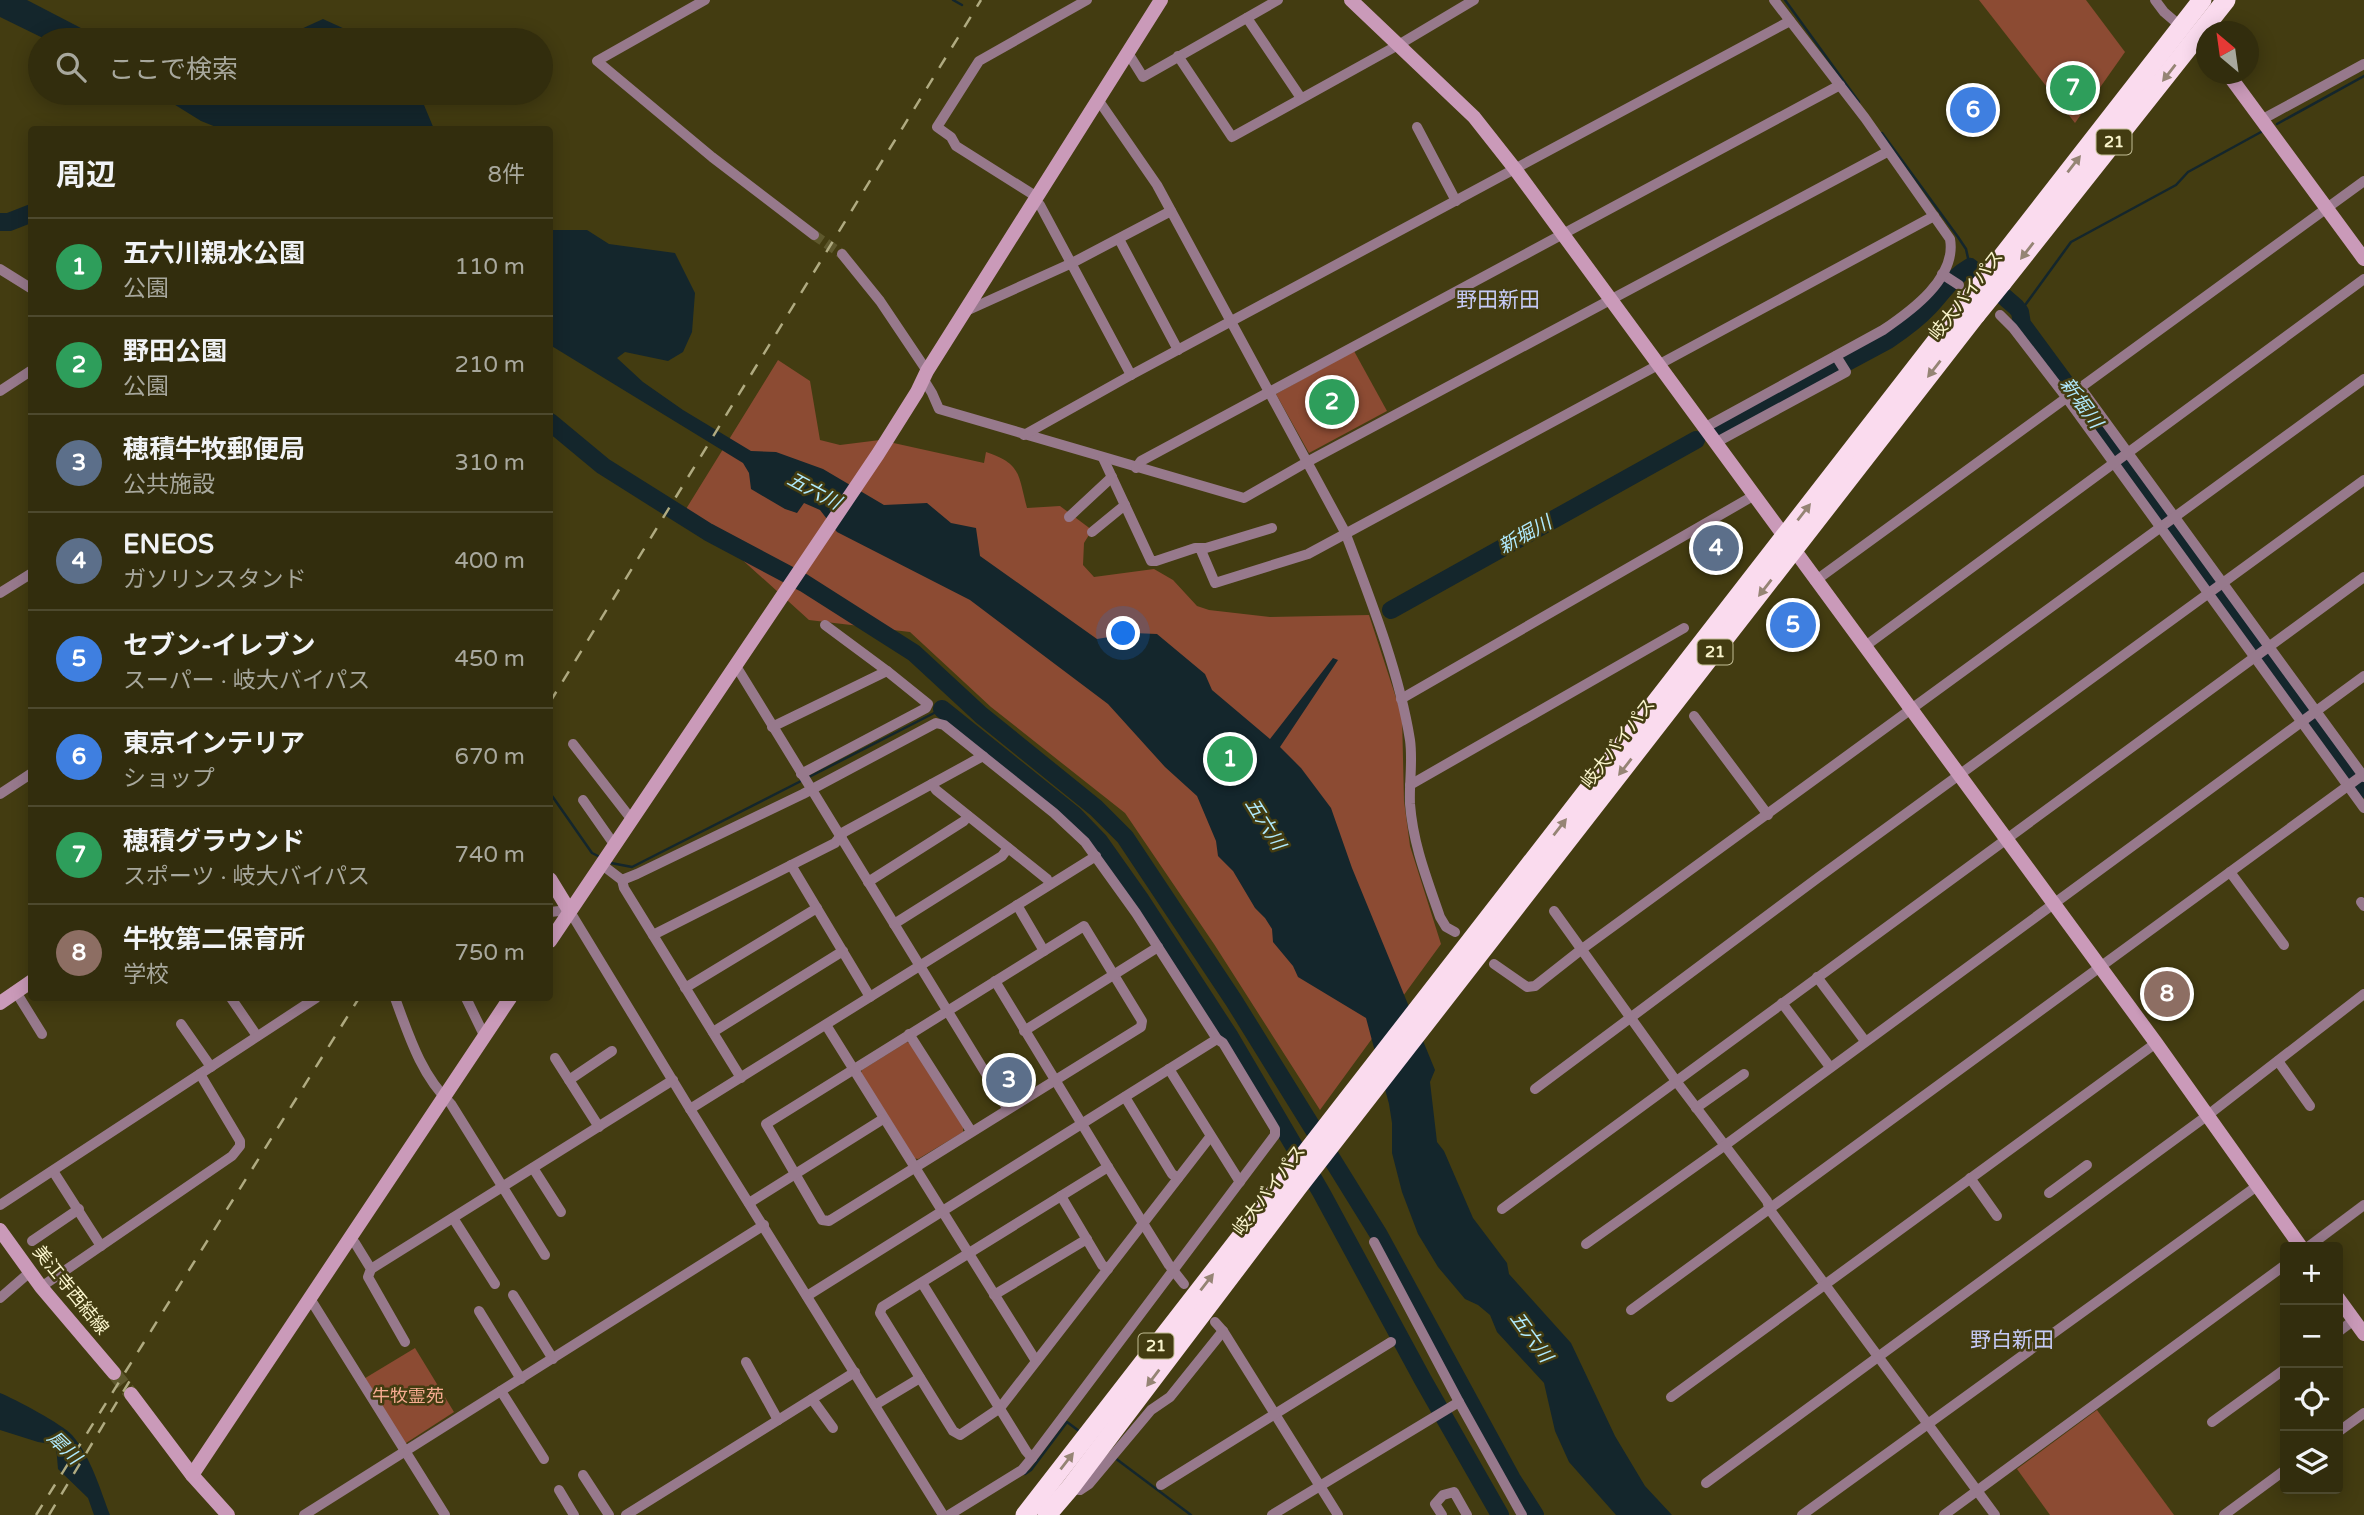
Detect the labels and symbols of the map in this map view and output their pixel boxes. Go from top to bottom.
north arrow [2196,21,2259,84]
pin: 7 [2050,62,2096,114]
one-way arrow [2161,64,2176,82]
pin: 6 [1950,84,1996,136]
road number: 21 [2096,130,2132,154]
one-way arrow [2067,156,2082,174]
one-way arrow [2020,242,2035,260]
street label: 岐大バイパス [1924,246,2008,344]
district label: 野田新田 [1456,288,1540,313]
one-way arrow [1928,360,1942,378]
water label: 新堀川 [2055,373,2108,434]
pin: 2 [1309,376,1355,428]
water label: 五六川 [784,468,846,515]
one-way arrow [1797,503,1812,521]
water label: 新堀川 [1495,511,1557,558]
pin: 4 [1693,522,1739,574]
one-way arrow [1758,578,1773,596]
pin: 5 [1770,599,1816,651]
your location [1106,616,1140,650]
road number: 21 [1698,639,1732,664]
street label: 岐大バイパス [1576,694,1660,792]
pin: 1 [1207,733,1253,785]
one-way arrow [1618,758,1633,776]
water label: 五六川 [1241,794,1290,856]
one-way arrow [1552,818,1566,836]
pin: 8 [2144,968,2190,1020]
pin: 3 [986,1054,1032,1106]
street label: 岐大バイパス [1228,1140,1310,1240]
street label: 美江寺西結線 [28,1241,114,1339]
one-way arrow [1199,1273,1214,1291]
water label: 五六川 [1505,1307,1558,1368]
district label: 野白新田 [1970,1328,2054,1353]
road number: 21 [1138,1334,1174,1358]
one-way arrow [1146,1369,1160,1388]
park label: 牛牧霊苑 [372,1385,444,1407]
water label: 犀川 [43,1427,87,1470]
one-way arrow [1059,1453,1074,1471]

